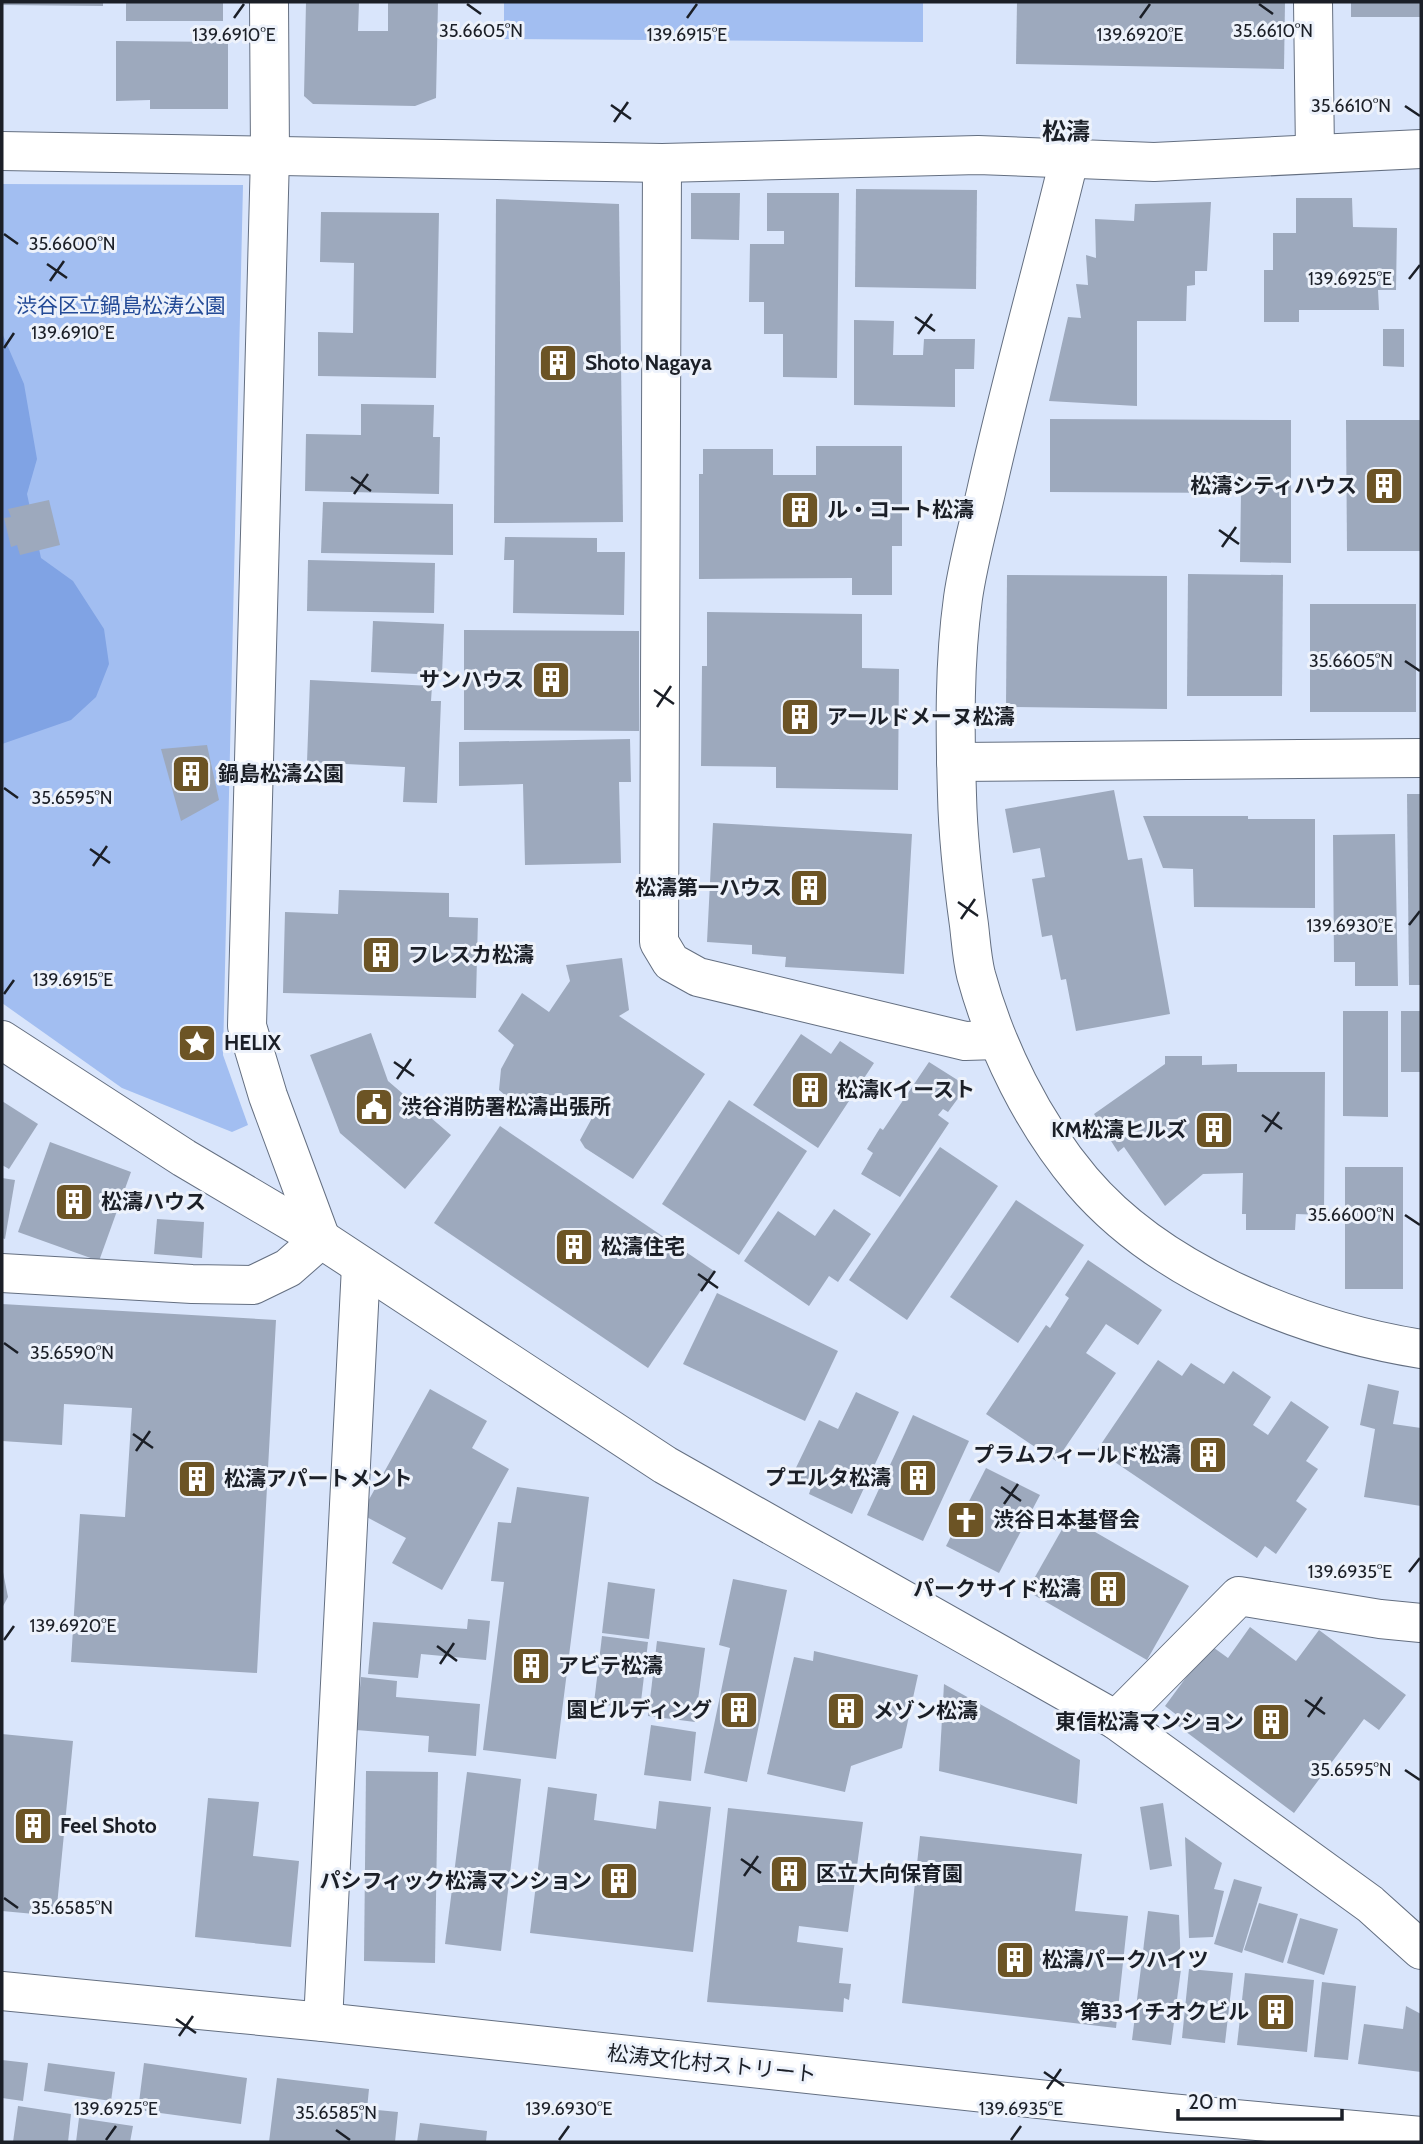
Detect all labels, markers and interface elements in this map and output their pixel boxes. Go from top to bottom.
text: 35.6605°N [439,20,523,42]
text: 35.6610°N [1233,20,1313,42]
text: 139.6910°E [192,24,276,46]
text: 139.6915°E [647,24,727,46]
text: 139.6920°E [1097,24,1183,46]
text: 35.6610°N [1311,95,1391,117]
district label: 松濤 [1042,117,1090,146]
text: 35.6600°N [29,233,115,255]
text: 139.6925°E [1308,268,1392,290]
park label: 渋谷区立鍋島松涛公園 [16,293,226,318]
text: 139.6910°E [31,322,115,344]
building icon: Shoto Nagaya [537,342,579,384]
place label: Shoto Nagaya [585,350,712,375]
building icon: 松濤シティハウス [1363,465,1405,507]
place label: 松濤シティハウス [1190,473,1357,498]
building icon: ル・コート松濤 [779,489,821,531]
place label: ル・コート松濤 [827,497,974,522]
text: 35.6605°N [1309,650,1393,672]
building icon: サンハウス [530,659,572,701]
place label: サンハウス [419,667,524,692]
building icon: アールドメーヌ松濤 [779,696,821,738]
place label: アールドメーヌ松濤 [827,704,1015,729]
building icon: 鍋島松濤公園 [170,753,212,795]
place label: 鍋島松濤公園 [218,761,344,786]
text: 35.6595°N [31,787,113,809]
building icon: 松濤第一ハウス [788,867,830,909]
place label: 松濤第一ハウス [635,875,782,900]
text: 139.6930°E [1306,915,1394,937]
building icon: フレスカ松濤 [360,934,402,976]
place label: フレスカ松濤 [408,942,534,967]
text: 139.6915°E [33,969,113,991]
place icon: HELIX [176,1022,218,1064]
place label: HELIX [224,1030,282,1055]
building icon: 松濤Kイースト [789,1069,831,1111]
place label: 松濤Kイースト [837,1077,975,1102]
public building icon: 渋谷消防署松濤出張所 [353,1086,395,1128]
place label: 渋谷消防署松濤出張所 [401,1094,611,1119]
building icon: KM松濤ヒルズ [1193,1109,1235,1151]
place label: KM松濤ヒルズ [1051,1117,1187,1142]
building icon: 松濤ハウス [53,1181,95,1223]
place label: 松濤ハウス [101,1189,206,1214]
text: 35.6600°N [1308,1204,1394,1226]
building icon: 松濤住宅 [553,1226,595,1268]
place label: 松濤住宅 [601,1234,685,1259]
text: 35.6590°N [30,1342,114,1364]
building icon: プラムフィールド松濤 [1187,1434,1229,1476]
place label: プラムフィールド松濤 [973,1442,1181,1467]
building icon: プエルタ松濤 [897,1457,939,1499]
building icon: 松濤アパートメント [176,1458,218,1500]
place label: プエルタ松濤 [765,1465,891,1490]
place label: 松濤アパートメント [224,1466,413,1491]
church icon: 渋谷日本基督会 [945,1499,987,1541]
place label: 渋谷日本基督会 [993,1507,1140,1532]
text: 139.6935°E [1308,1561,1392,1583]
building icon: パークサイド松濤 [1087,1568,1129,1610]
place label: パークサイド松濤 [913,1576,1081,1601]
text: 139.6920°E [30,1615,116,1637]
building icon: アビテ松濤 [510,1645,552,1687]
place label: アビテ松濤 [558,1653,663,1678]
building icon: 園ビルディング [718,1689,760,1731]
building icon: メゾン松濤 [825,1690,867,1732]
place label: 園ビルディング [566,1697,712,1722]
place label: メゾン松濤 [873,1698,978,1723]
building icon: 東信松濤マンション [1250,1701,1292,1743]
place label: 東信松濤マンション [1055,1709,1244,1734]
text: 35.6595°N [1310,1759,1392,1781]
building icon: Feel Shoto [12,1805,54,1847]
place label: Feel Shoto [60,1813,157,1838]
building icon: 区立大向保育園 [768,1853,810,1895]
building icon: パシフィック松濤マンション [598,1860,640,1902]
place label: 区立大向保育園 [816,1861,963,1886]
place label: パシフィック松濤マンション [319,1868,592,1893]
text: 35.6585°N [31,1897,113,1919]
building icon: 松濤パークハイツ [994,1939,1036,1981]
place label: 松濤パークハイツ [1042,1947,1209,1972]
building icon: 第33イチオクビル [1255,1991,1297,2033]
place label: 第33イチオクビル [1080,1999,1249,2024]
street label: 松涛文化村ストリート [606,2040,818,2087]
scale bar [1178,2078,1342,2122]
text: 20 m [1188,2089,1237,2114]
text: 139.6925°E [74,2098,158,2120]
text: 139.6930°E [525,2098,613,2120]
text: 139.6935°E [979,2098,1063,2120]
text: 35.6585°N [295,2102,377,2124]

